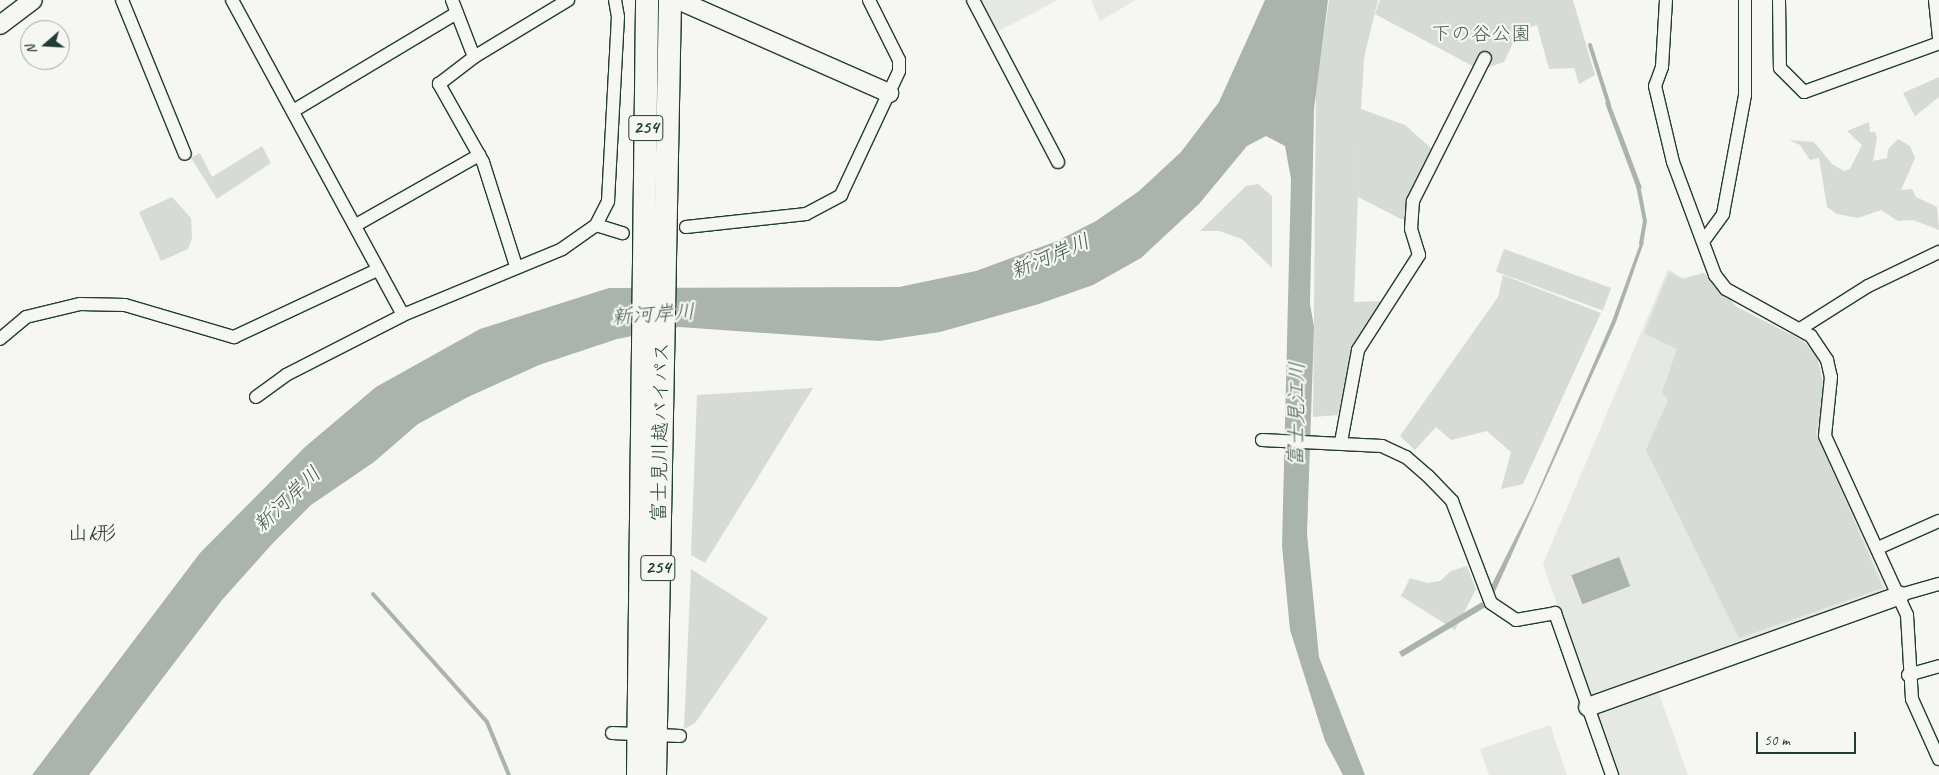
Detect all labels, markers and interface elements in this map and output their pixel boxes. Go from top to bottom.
north arrow [20,20,70,70]
park label: 下の谷公園 [1431,21,1531,45]
text: N [22,43,41,57]
road number: 254 [627,112,665,144]
water label: 新河岸川 [1006,228,1094,284]
water label: 新河岸川 [610,299,696,329]
street label: 富士見川越バイパス [646,342,674,522]
water label: 富士見江川 [1282,361,1310,467]
water label: 新河岸川 [248,461,326,537]
district label: 山k形 [67,520,117,546]
road number: 254 [639,552,677,584]
scale bar [1759,722,1859,754]
text: 50 m [1764,731,1790,750]

